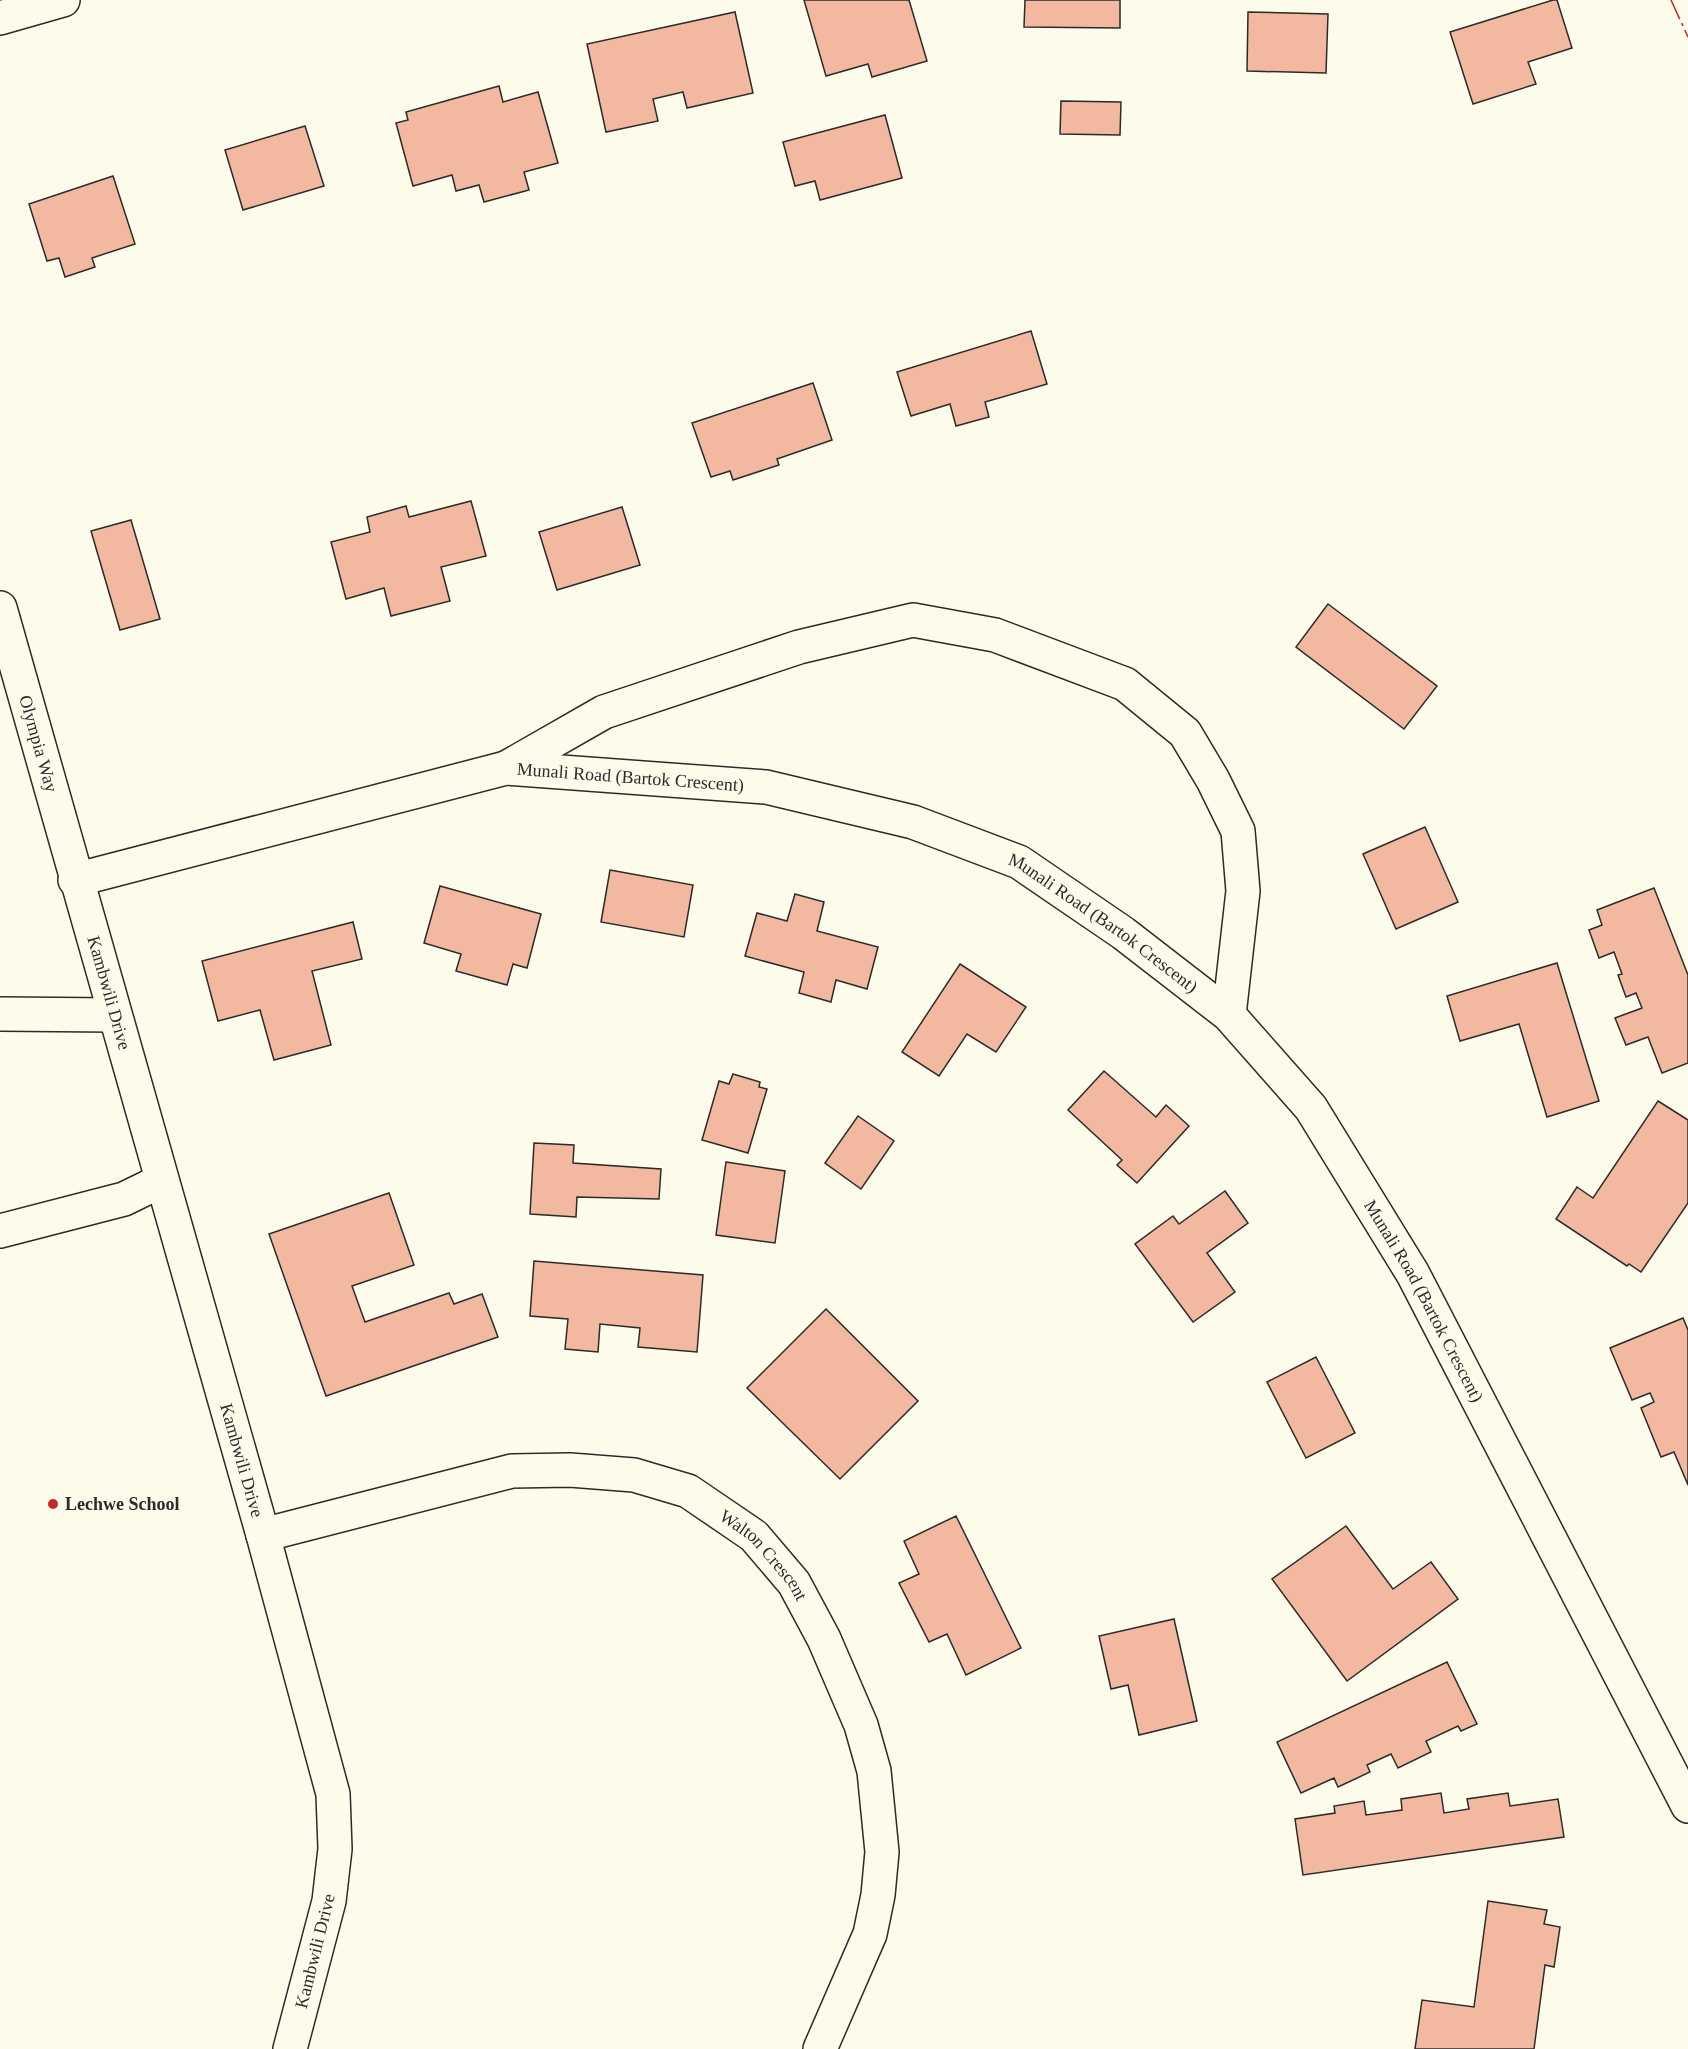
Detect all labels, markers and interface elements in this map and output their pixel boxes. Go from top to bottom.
street label: Olympia Way [15,693,62,794]
street label: Munali Road (Bartok Crescent) [516,759,745,796]
street label: Munali Road (Bartok Crescent) [1006,849,1201,998]
street label: Kambwili Drive [84,934,135,1052]
street label: Munali Road (Bartok Crescent) [1360,1196,1487,1406]
street label: Kambwili Drive [216,1401,267,1520]
place label: Lechwe School [65,1494,180,1514]
marker: Lechwe School [46,1497,60,1511]
street label: Walton Crescent [716,1506,811,1604]
street label: Kambwili Drive [291,1892,339,2010]

